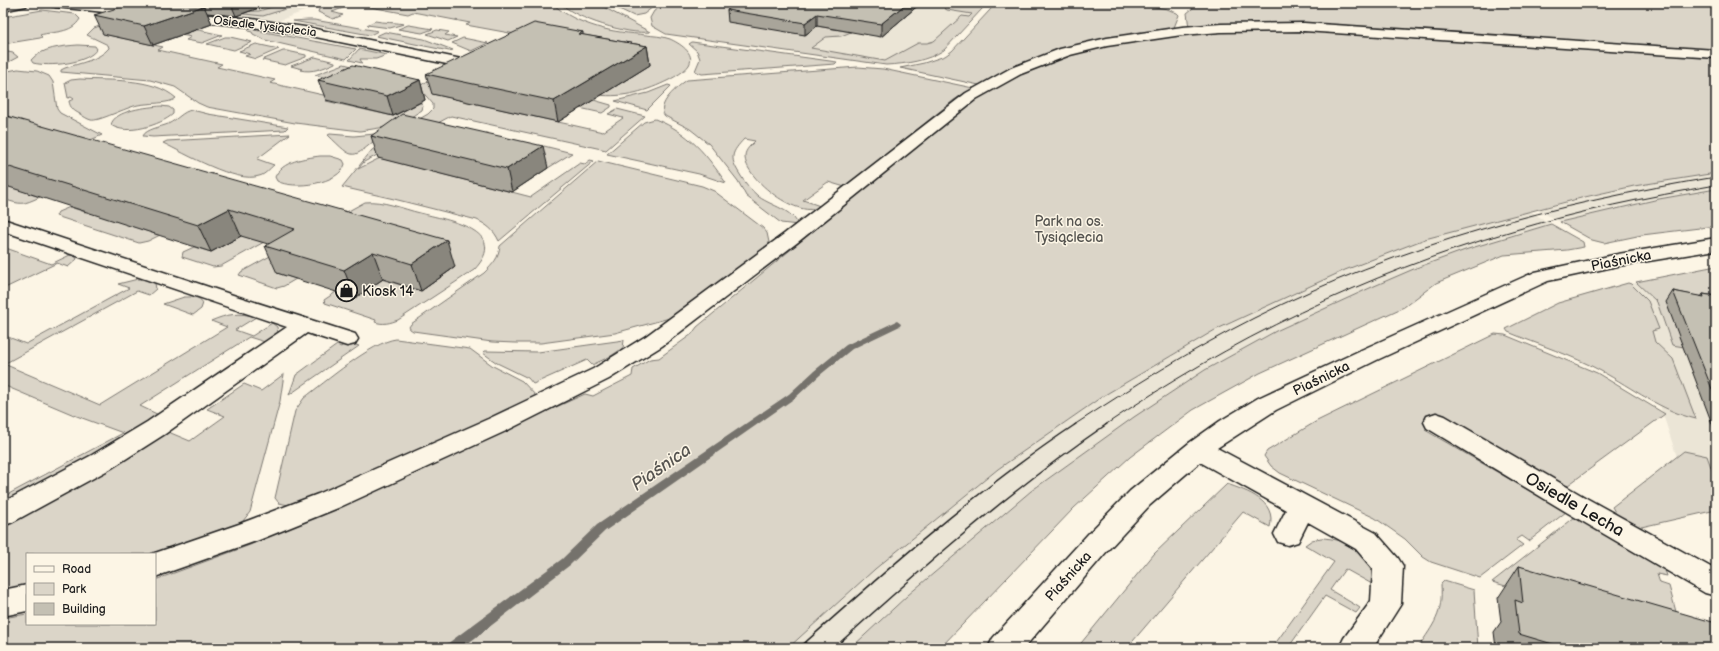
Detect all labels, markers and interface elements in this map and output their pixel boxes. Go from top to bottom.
street label: Osiedle Tysiąclecia [213,13,317,40]
park label: Park na os. Tysiąclecia [1034,213,1104,246]
street label: Piaśnicka [1590,246,1653,275]
shop icon: Kiosk 14 [333,278,359,304]
place label: Kiosk 14 [362,283,414,300]
street label: Piaśnicka [1290,357,1352,399]
water label: Piaśnica [627,439,695,496]
street label: Osiedle Lecha [1521,468,1628,541]
street label: Piaśnicka [1042,548,1095,605]
legend [26,553,156,625]
text: Road [62,562,91,577]
text: Park [62,582,86,597]
text: Building [62,602,106,617]

